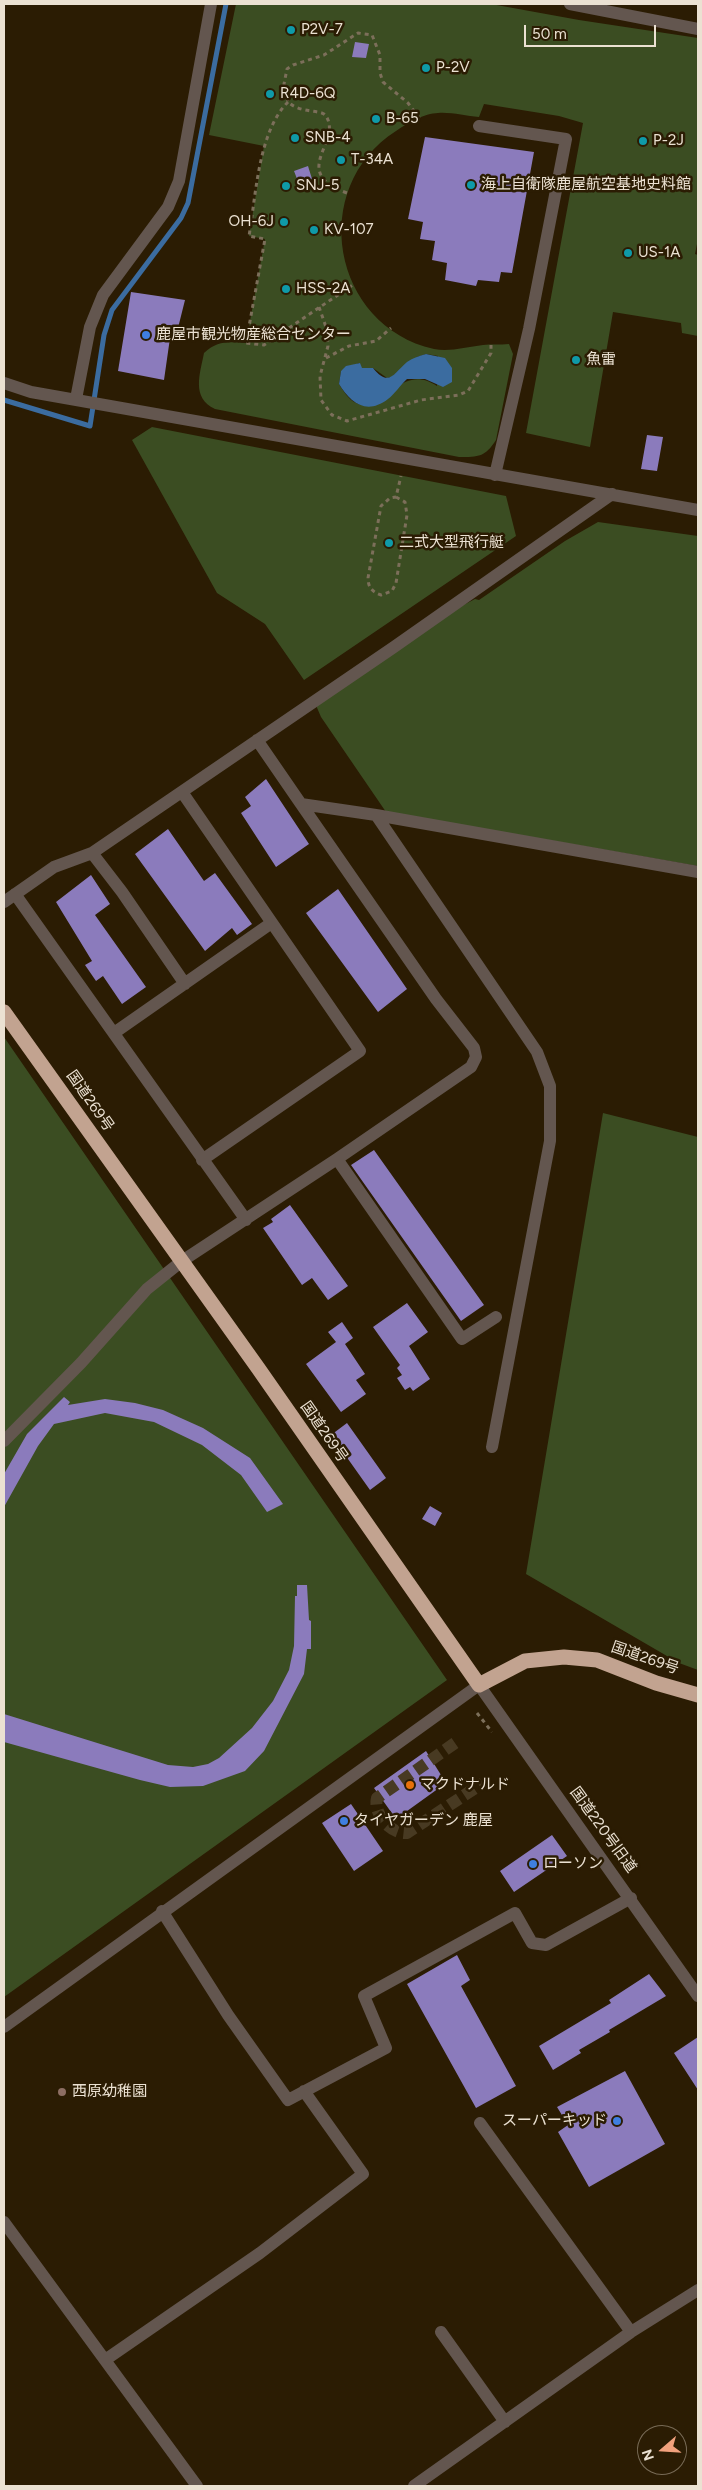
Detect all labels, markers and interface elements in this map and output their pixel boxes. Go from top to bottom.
scale bar [527,15,660,47]
place label: P2V-7 [301,21,343,39]
marker: P2V-7 [285,24,297,36]
text: 50 m [532,25,567,43]
place label: P-2V [436,59,470,77]
marker: P-2V [420,62,432,74]
place label: R4D-6Q [280,85,335,103]
marker: R4D-6Q [264,88,276,100]
place label: B-65 [386,110,419,128]
marker: B-65 [370,113,382,125]
place label: SNB-4 [305,129,351,147]
marker: SNB-4 [289,132,301,144]
place label: P-2J [653,132,684,150]
marker: P-2J [637,135,649,147]
place label: T-34A [351,151,393,169]
marker: T-34A [335,154,347,166]
place label: 海上自衛隊鹿屋航空基地史料館 [481,176,691,194]
place label: SNJ-5 [296,177,339,195]
marker: 海上自衛隊鹿屋航空基地史料館 [465,179,477,191]
marker: SNJ-5 [280,180,292,192]
place label: OH-6J [229,213,274,231]
marker: OH-6J [278,216,290,228]
place label: KV-107 [324,221,374,239]
marker: KV-107 [308,224,320,236]
place label: US-1A [638,244,680,262]
marker: US-1A [622,247,634,259]
place label: HSS-2A [296,280,350,298]
marker: HSS-2A [280,283,292,295]
place label: 鹿屋市観光物産総合センター [156,326,351,344]
marker: 鹿屋市観光物産総合センター [140,329,152,341]
place label: 魚雷 [586,351,616,369]
marker: 魚雷 [570,354,582,366]
place label: 二式大型飛行艇 [399,534,504,552]
marker: 二式大型飛行艇 [383,537,395,549]
street label: 国道269号 [62,1067,118,1135]
street label: 国道269号 [296,1398,352,1466]
street label: 国道269号 [609,1638,681,1678]
place label: マクドナルド [420,1776,510,1794]
marker: マクドナルド [404,1779,416,1791]
street label: 国道220号旧道 [566,1784,640,1876]
place label: タイヤガーデン 鹿屋 [354,1812,493,1830]
marker: タイヤガーデン 鹿屋 [338,1815,350,1827]
place label: ローソン [543,1855,603,1873]
marker: ローソン [527,1858,539,1870]
place label: 西原幼稚園 [72,2083,147,2101]
marker: 西原幼稚園 [56,2086,68,2098]
place label: スーパーキッド [502,2112,607,2130]
marker: スーパーキッド [611,2115,623,2127]
north arrow [637,2425,687,2475]
text: N [638,2447,658,2463]

